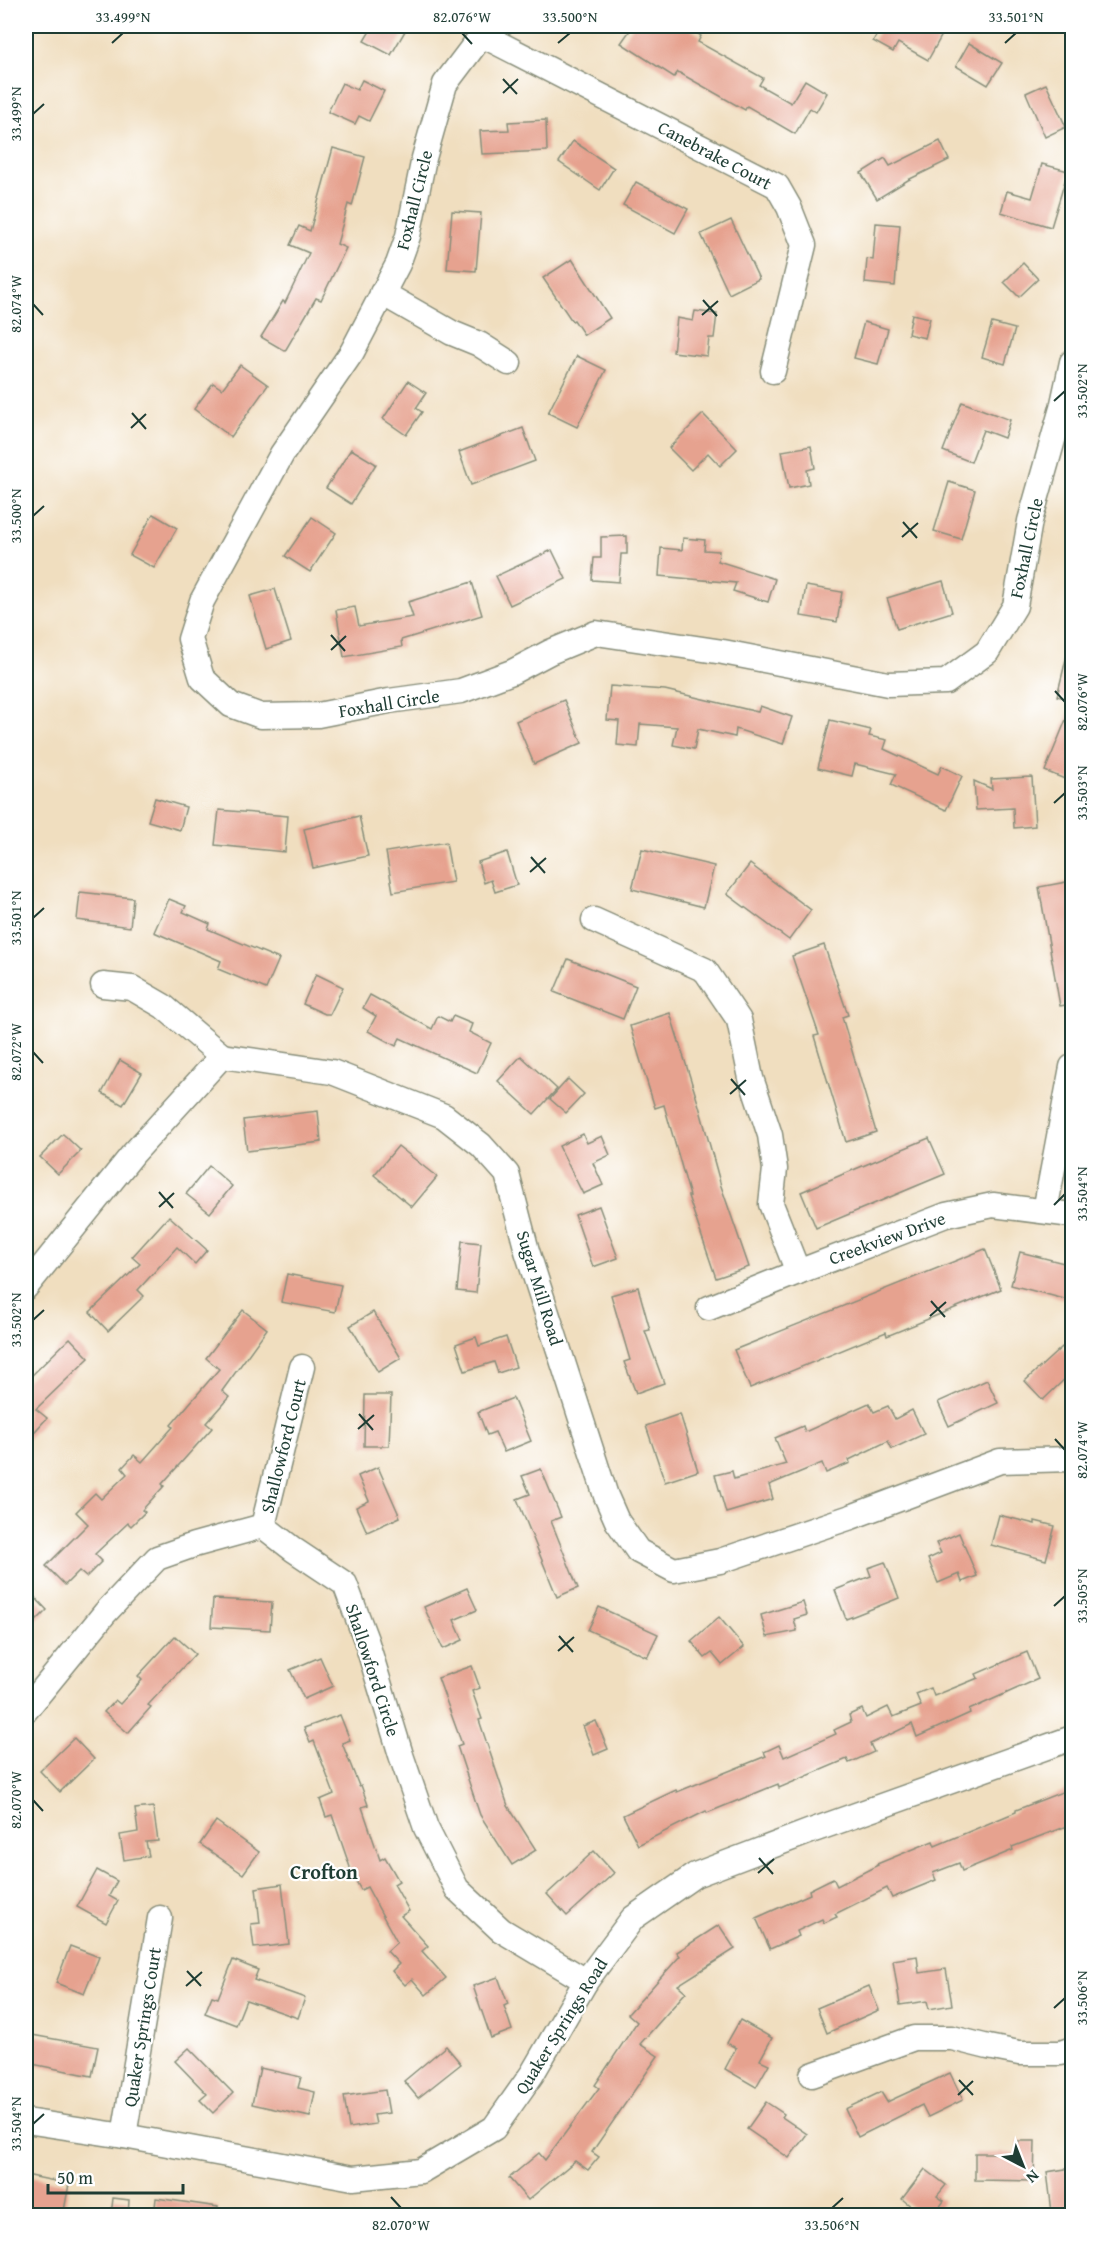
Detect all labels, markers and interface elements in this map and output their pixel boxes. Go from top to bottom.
text: 33.499°N [96,6,151,27]
text: 82.076°W [433,6,491,27]
text: 33.500°N [543,6,598,27]
text: 33.501°N [989,6,1044,27]
text: 33.499°N [5,86,26,141]
street label: Canebrake Court [653,114,777,197]
street label: Foxhall Circle [389,147,439,253]
text: 82.074°W [5,275,26,333]
text: 33.502°N [1071,363,1092,418]
text: 33.500°N [5,488,26,543]
street label: Foxhall Circle [1002,495,1050,601]
text: 82.076°W [1071,673,1092,731]
street label: Foxhall Circle [337,682,441,724]
text: 33.503°N [1071,765,1092,820]
text: 33.501°N [5,890,26,945]
text: 82.072°W [5,1023,26,1081]
text: 33.504°N [1071,1166,1092,1221]
street label: Creekview Drive [825,1204,949,1272]
street label: Sugar Mill Road [510,1227,570,1349]
text: 33.502°N [5,1292,26,1347]
street label: Shallowford Court [253,1375,313,1516]
text: 82.074°W [1071,1421,1092,1479]
text: 33.505°N [1071,1568,1092,1623]
street label: Shallowford Circle [339,1600,407,1740]
text: 82.070°W [5,1771,26,1829]
district label: Crofton [290,1857,358,1886]
street label: Quaker Springs Court [116,1945,168,2109]
street label: Quaker Springs Road [508,1952,614,2100]
text: 33.506°N [1071,1970,1092,2025]
text: 33.504°N [5,2096,26,2151]
north arrow [993,2136,1053,2196]
scale bar [48,2157,183,2195]
text: 50 m [57,2164,93,2191]
text: N [1021,2165,1045,2190]
text: 82.070°W [372,2214,430,2235]
text: 33.506°N [805,2214,860,2235]

